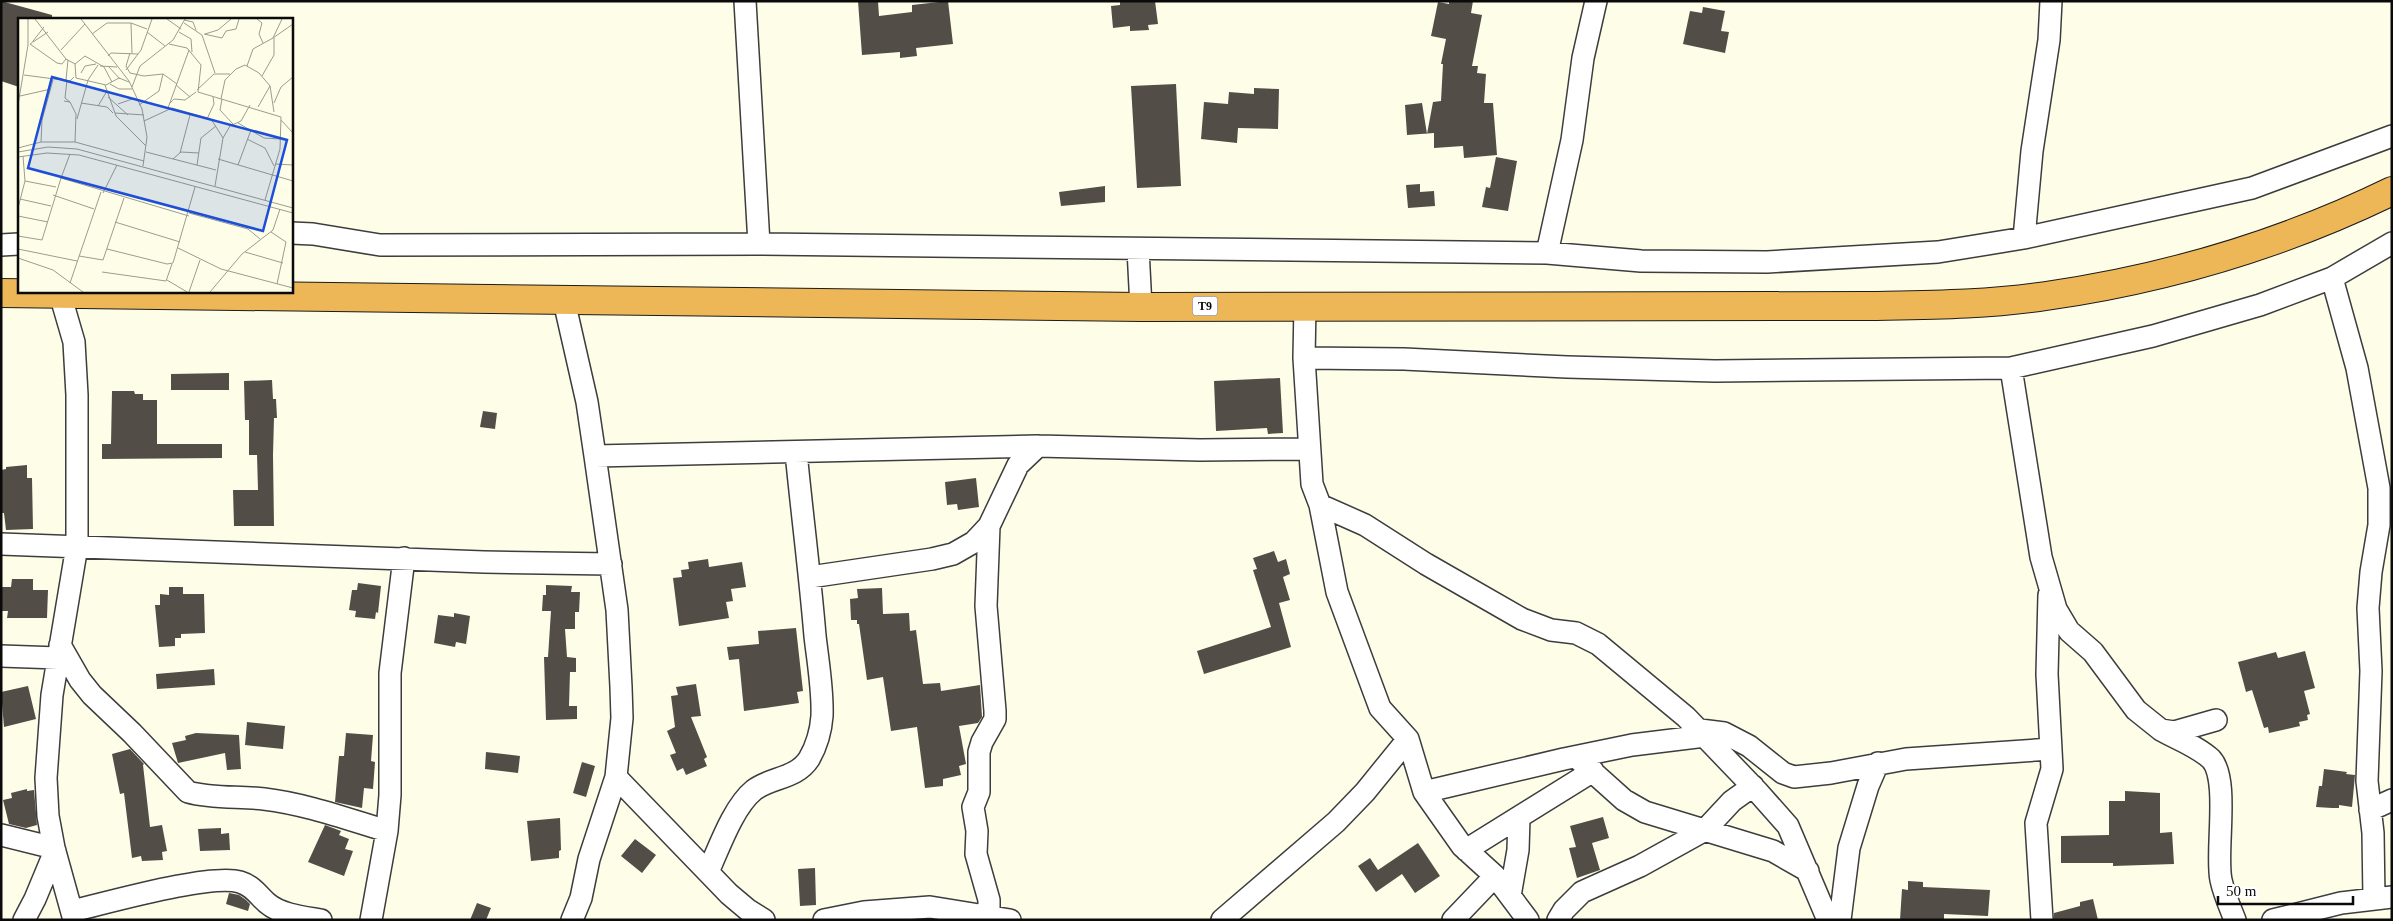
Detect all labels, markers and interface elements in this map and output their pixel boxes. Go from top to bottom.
inset map [18,18,292,292]
road number: T9 [1192,296,1218,316]
scale bar [2218,874,2353,906]
text: 50 m [2226,883,2257,899]

